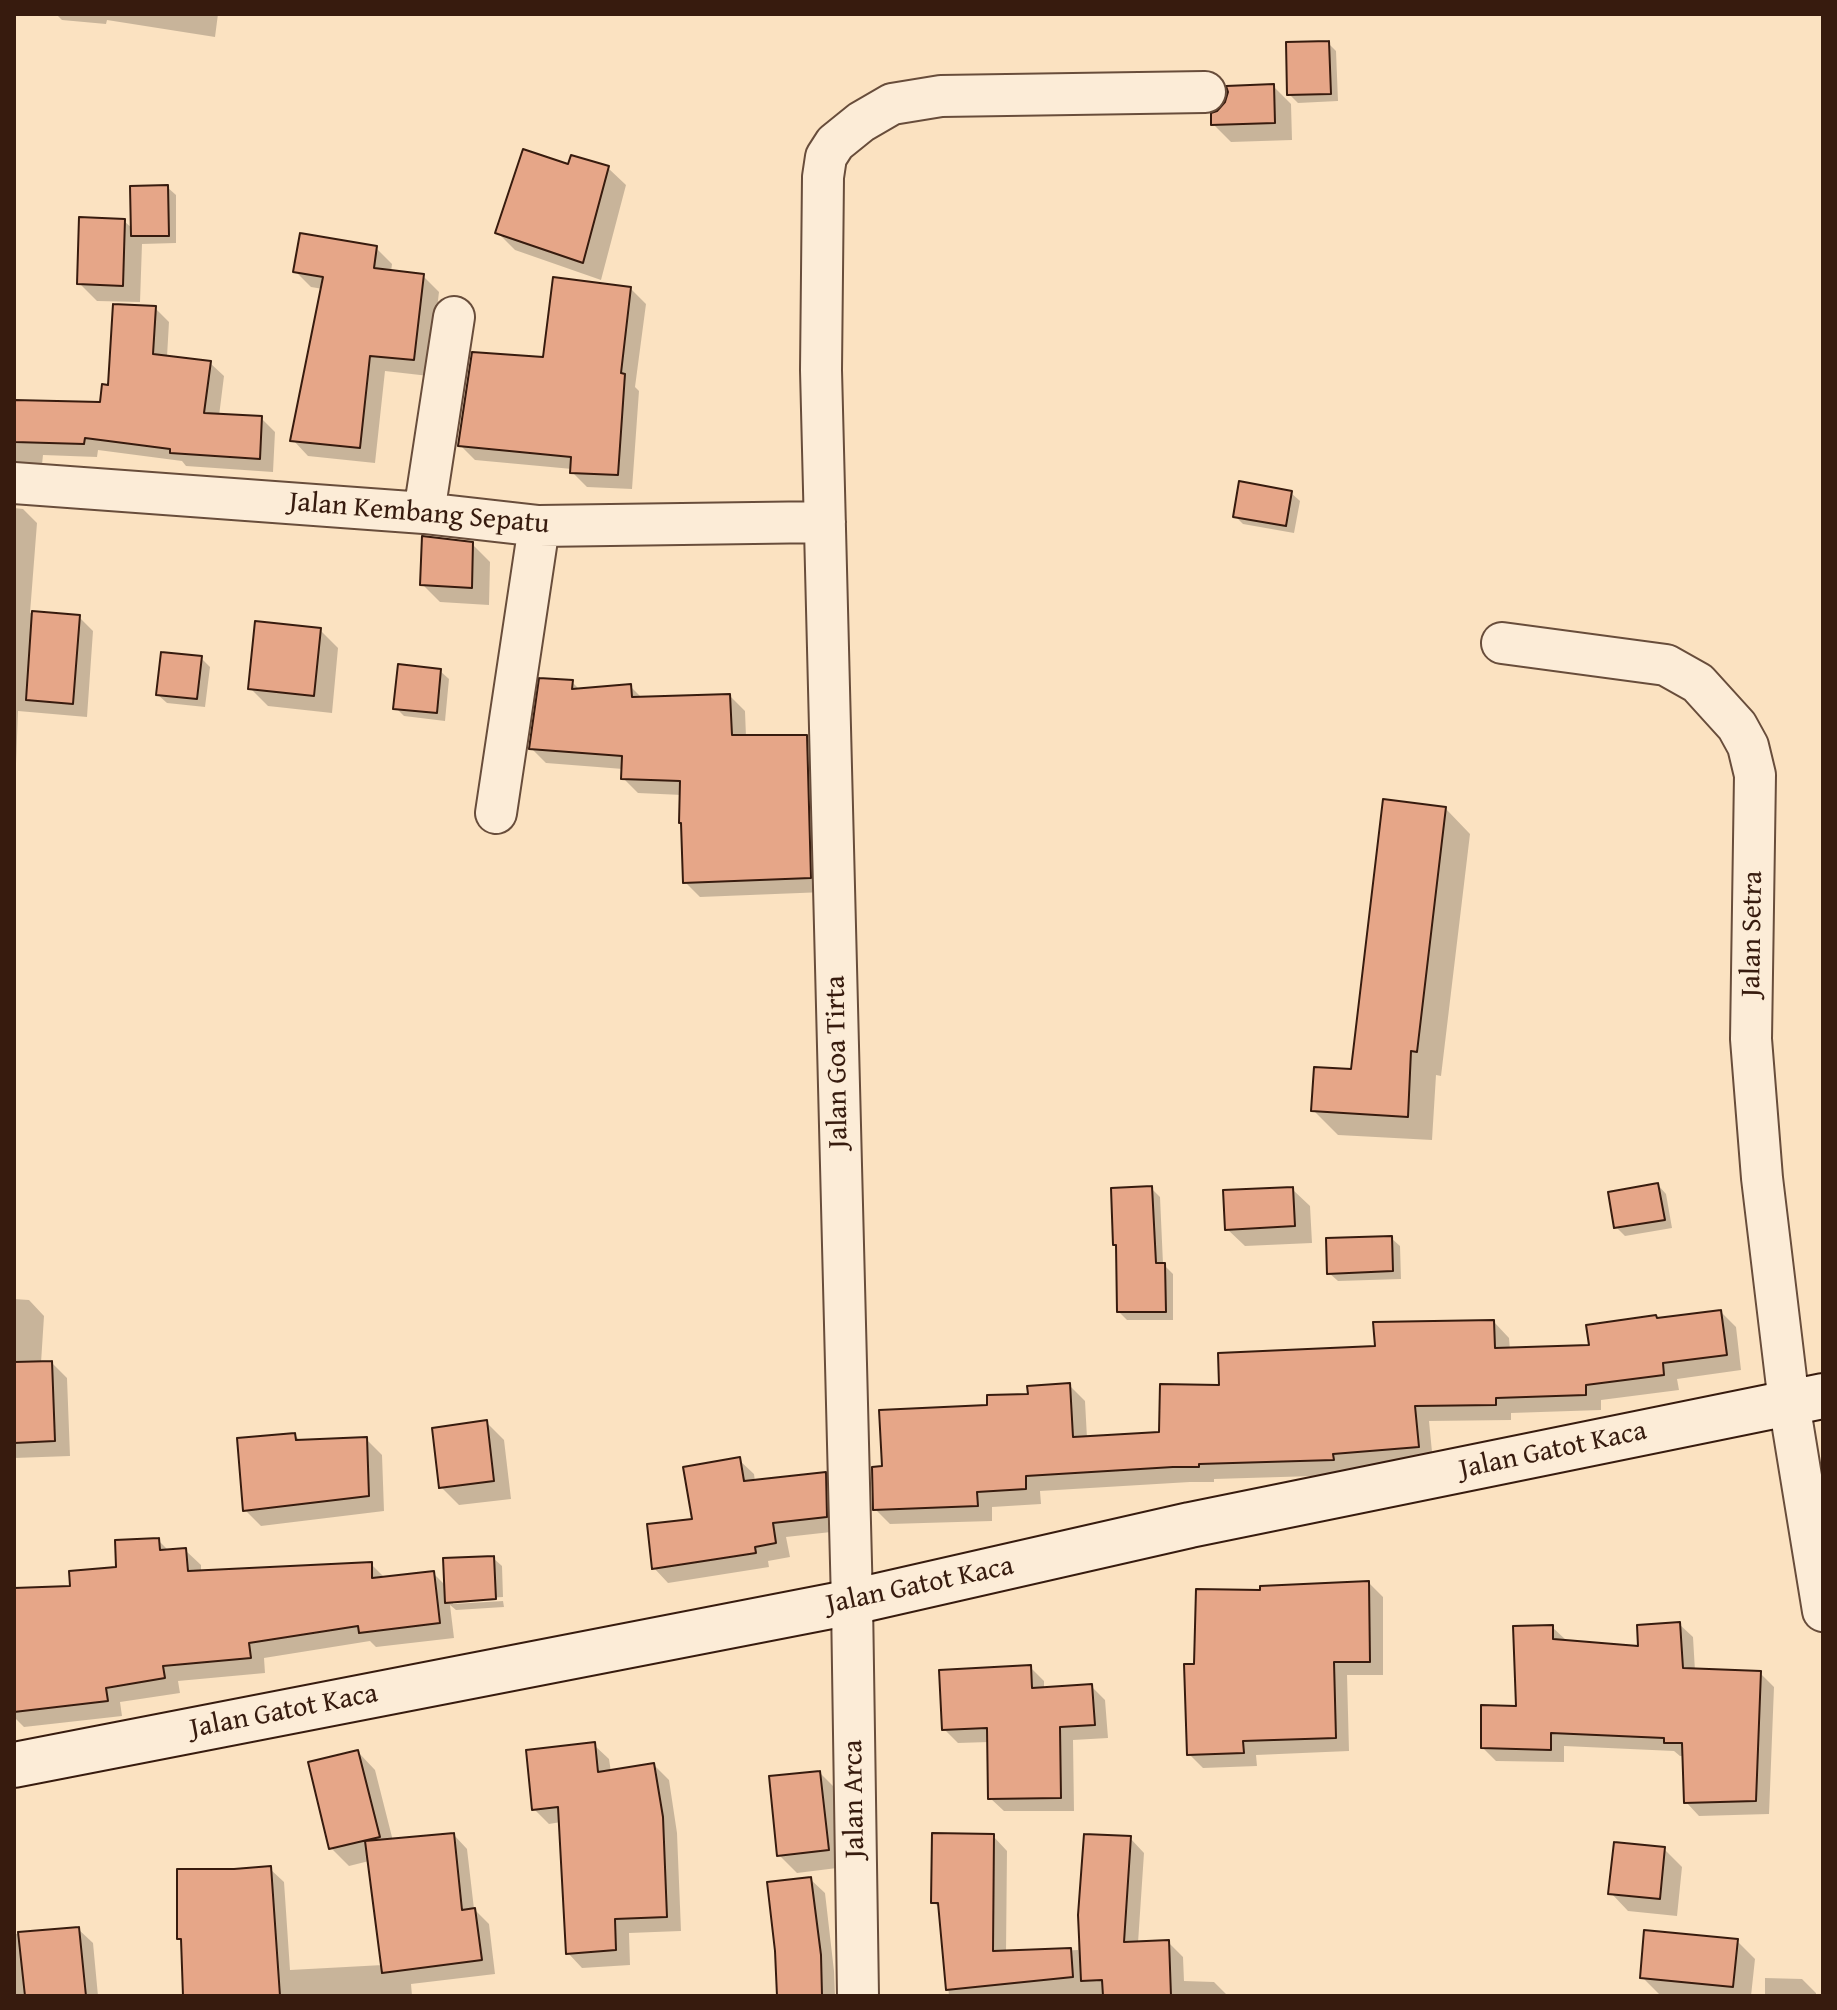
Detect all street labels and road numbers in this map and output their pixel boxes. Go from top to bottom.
street label: Jalan Kembang Sepatu [287,486,551,542]
street label: Jalan Setra [1735,871,1771,997]
street label: Jalan Goa Tirta [820,975,856,1149]
street label: Jalan Gatot Kaca [1456,1415,1650,1487]
street label: Jalan Gatot Kaca [823,1550,1017,1622]
street label: Jalan Gatot Kaca [187,1677,381,1747]
street label: Jalan Arca [837,1739,873,1859]

